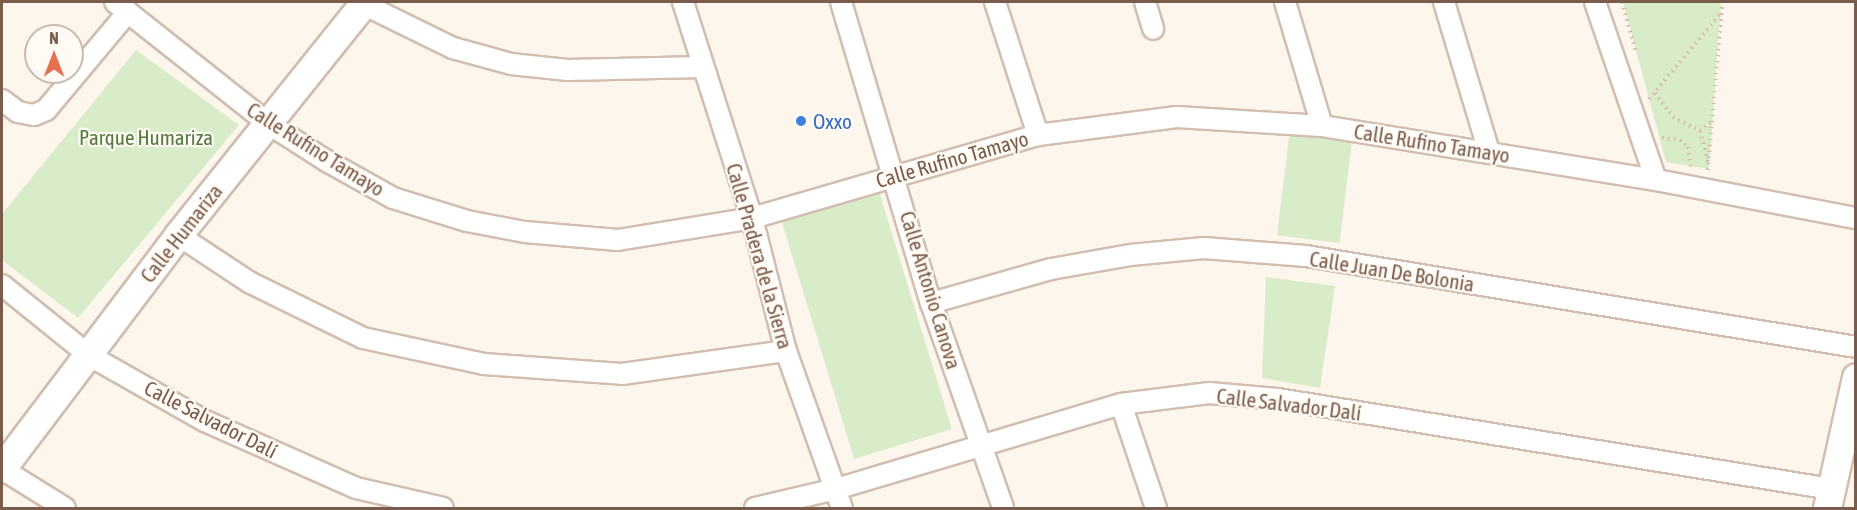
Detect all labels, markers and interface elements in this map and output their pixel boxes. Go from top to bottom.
north arrow [24,24,84,84]
text: N [49,29,59,47]
street label: Calle Rufino Tamayo [243,97,389,201]
place label: Oxxo [813,108,852,134]
marker: Oxxo [794,114,808,128]
street label: Calle Rufino Tamayo [1352,118,1512,168]
park label: Parque Humariza [79,124,213,150]
street label: Calle Rufino Tamayo [873,125,1031,193]
street label: Calle Pradera de la Sierra [721,160,799,352]
street label: Calle Humariza [135,179,227,287]
street label: Calle Antonio Canova [895,208,967,372]
street label: Calle Juan De Bolonia [1308,246,1476,296]
street label: Calle Salvador Dalí [140,375,282,463]
street label: Calle Salvador Dalí [1215,383,1363,425]

